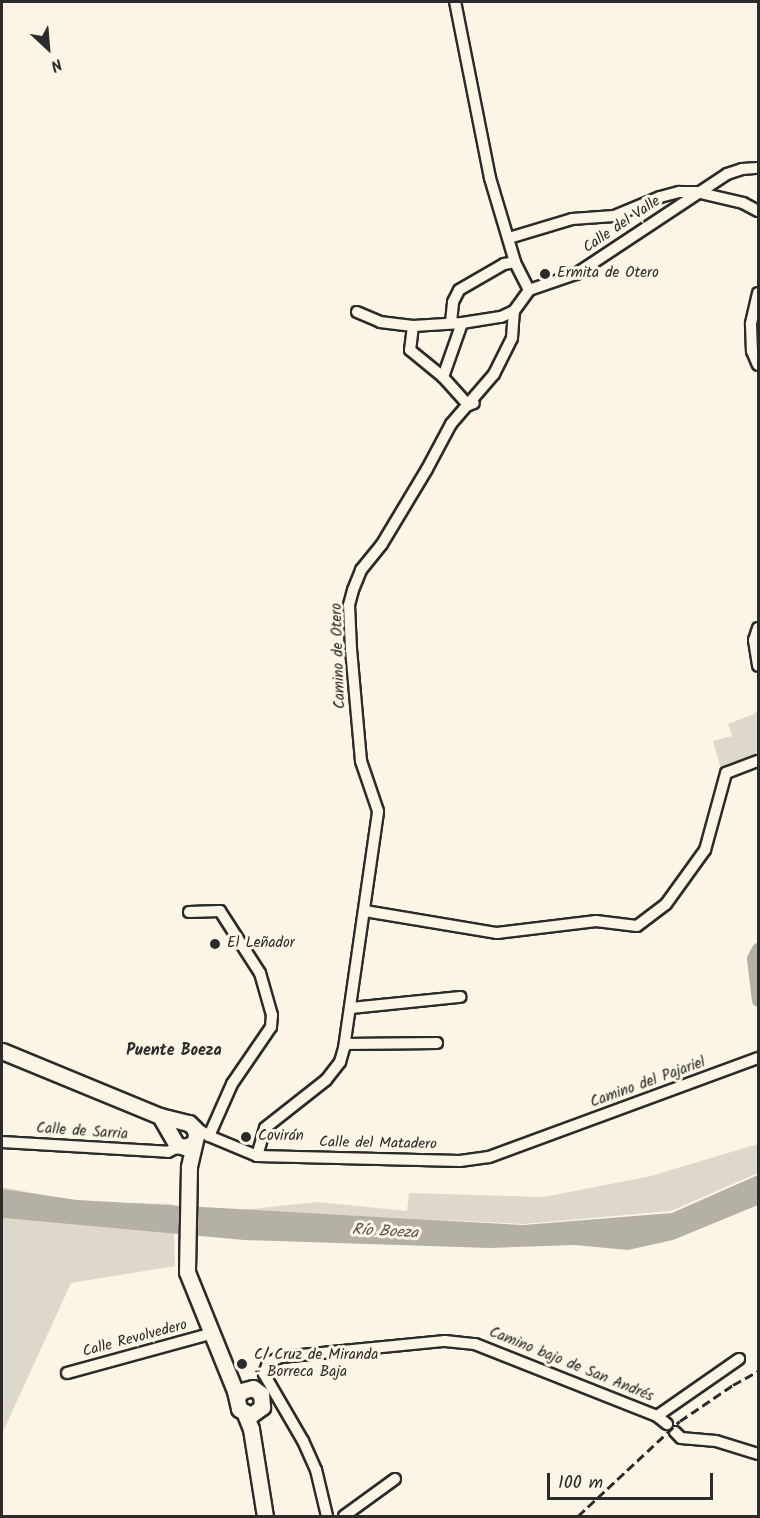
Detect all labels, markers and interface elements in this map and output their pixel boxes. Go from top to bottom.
north arrow [18,18,78,78]
text: N [46,51,66,78]
street label: Calle del Valle [580,193,664,257]
place label: Ermita de Otero [557,265,659,283]
marker: Ermita de Otero [538,267,552,281]
street label: Camino de Otero [328,603,350,709]
place label: El Leñador [227,935,295,953]
marker: El Leñador [208,937,222,951]
district label: Puente Boeza [126,1041,222,1061]
street label: Camino del Pajariel [588,1054,708,1112]
street label: Calle de Sarria [36,1120,128,1144]
place label: Covirán [258,1128,304,1146]
marker: Covirán [239,1130,253,1144]
street label: Calle del Matadero [319,1134,437,1154]
water label: Río Boeza [352,1221,418,1243]
street label: Calle Revolvedero [81,1316,189,1362]
street label: Camino bajo de San Andrés [486,1324,656,1406]
place label: C/ Cruz de Miranda - Borreca Baja [254,1346,378,1381]
marker: C/ Cruz de Miranda - Borreca Baja [235,1357,249,1371]
scale bar [550,1461,716,1499]
text: 100 m [558,1469,603,1498]

